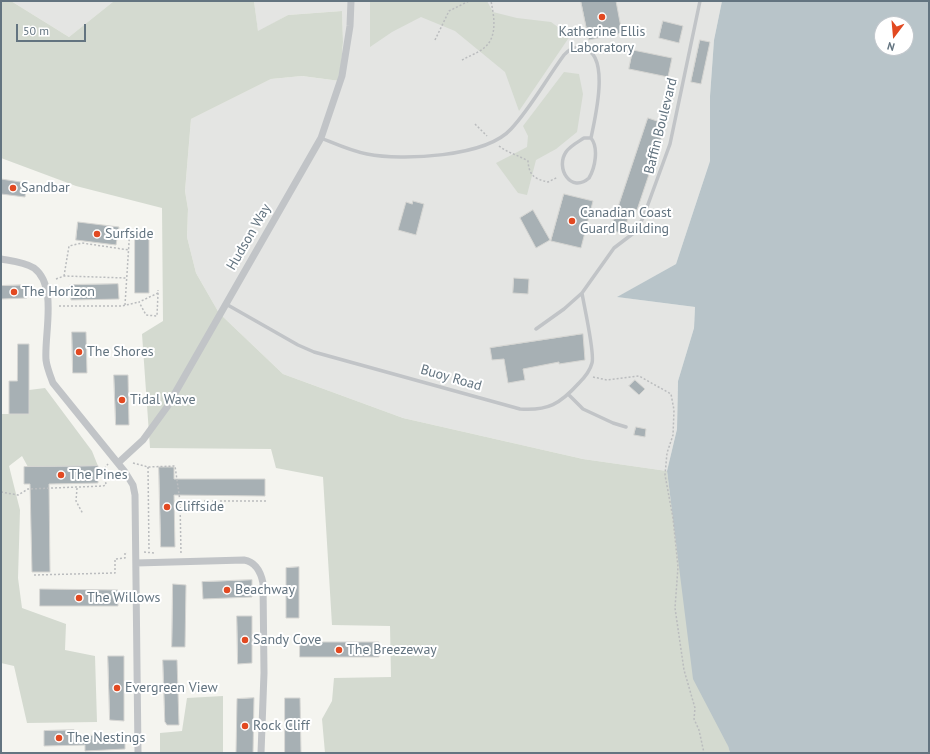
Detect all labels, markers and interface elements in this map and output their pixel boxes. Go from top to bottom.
marker: Katherine Ellis Laboratory [597,12,607,22]
scale bar [18,16,88,42]
north arrow [874,16,914,56]
text: 50 m [23,23,49,38]
place label: Katherine Ellis Laboratory [559,24,645,56]
text: N [886,39,896,54]
street label: Baffin Boulevard [641,76,681,176]
place label: Sandbar [21,180,70,196]
marker: Sandbar [8,183,18,193]
street label: Hudson Way [223,201,275,273]
place label: Canadian Coast Guard Building [580,205,672,238]
marker: Canadian Coast Guard Building [567,216,577,226]
place label: Surfside [105,226,153,242]
marker: Surfside [92,229,102,239]
place label: The Horizon [22,284,95,300]
marker: The Horizon [9,287,19,297]
place label: The Shores [87,344,154,360]
marker: The Shores [74,347,84,357]
street label: Buoy Road [418,361,484,395]
place label: Tidal Wave [130,392,195,408]
marker: Tidal Wave [117,395,127,405]
place label: The Pines [69,467,128,483]
marker: The Pines [56,470,66,480]
place label: Cliffside [175,499,224,515]
marker: Cliffside [162,502,172,512]
place label: Beachway [235,582,295,598]
marker: Beachway [222,585,232,595]
place label: The Willows [87,590,160,606]
marker: The Willows [74,593,84,603]
place label: Sandy Cove [253,632,321,648]
marker: Sandy Cove [240,635,250,645]
place label: The Breezeway [347,642,437,658]
marker: The Breezeway [334,645,344,655]
place label: Evergreen View [125,680,218,696]
marker: Evergreen View [112,683,122,693]
place label: Rock Cliff [253,718,310,734]
marker: Rock Cliff [240,721,250,731]
place label: The Nestings [67,730,145,746]
marker: The Nestings [54,733,64,743]

